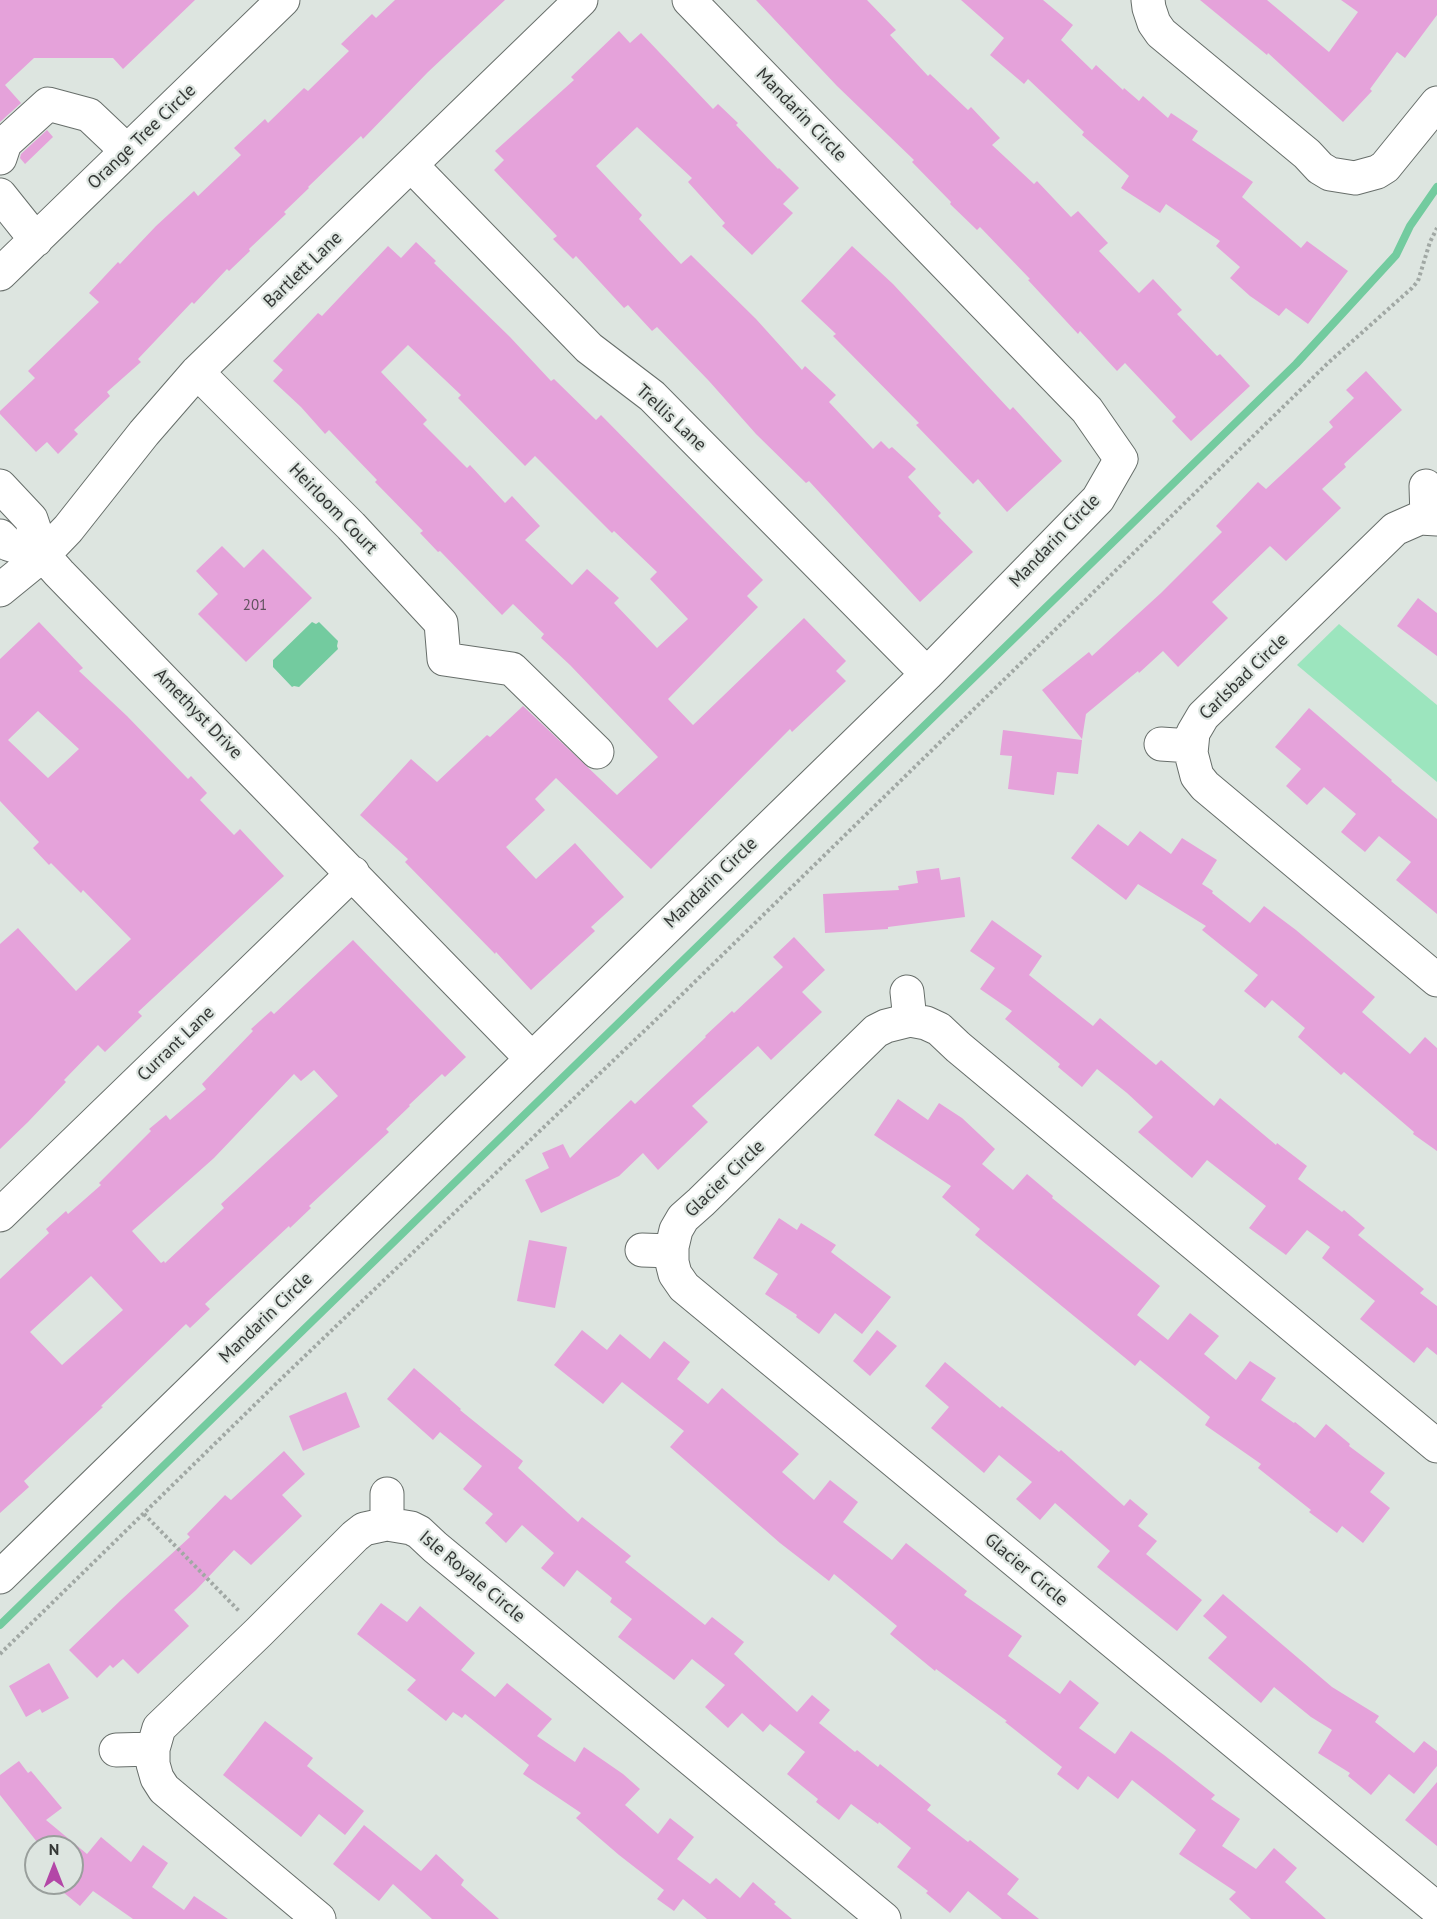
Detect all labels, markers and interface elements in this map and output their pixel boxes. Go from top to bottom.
street label: Mandarin Circle [751,64,851,166]
street label: Orange Tree Circle [84,80,200,194]
street label: Bartlett Lane [259,227,347,313]
street label: Trellis Lane [631,380,711,456]
street label: Heirloom Court [284,459,382,559]
street label: Mandarin Circle [1005,490,1105,592]
house number: 201 [243,597,267,615]
street label: Carlsbad Circle [1195,629,1293,725]
street label: Amethyst Drive [149,664,247,764]
street label: Mandarin Circle [660,833,762,933]
street label: Currant Lane [133,1002,219,1086]
street label: Glacier Circle [681,1136,769,1222]
street label: Mandarin Circle [215,1268,317,1368]
street label: Isle Royale Circle [415,1526,529,1628]
street label: Glacier Circle [980,1529,1072,1611]
north arrow [24,1835,84,1895]
text: N [49,1839,59,1859]

